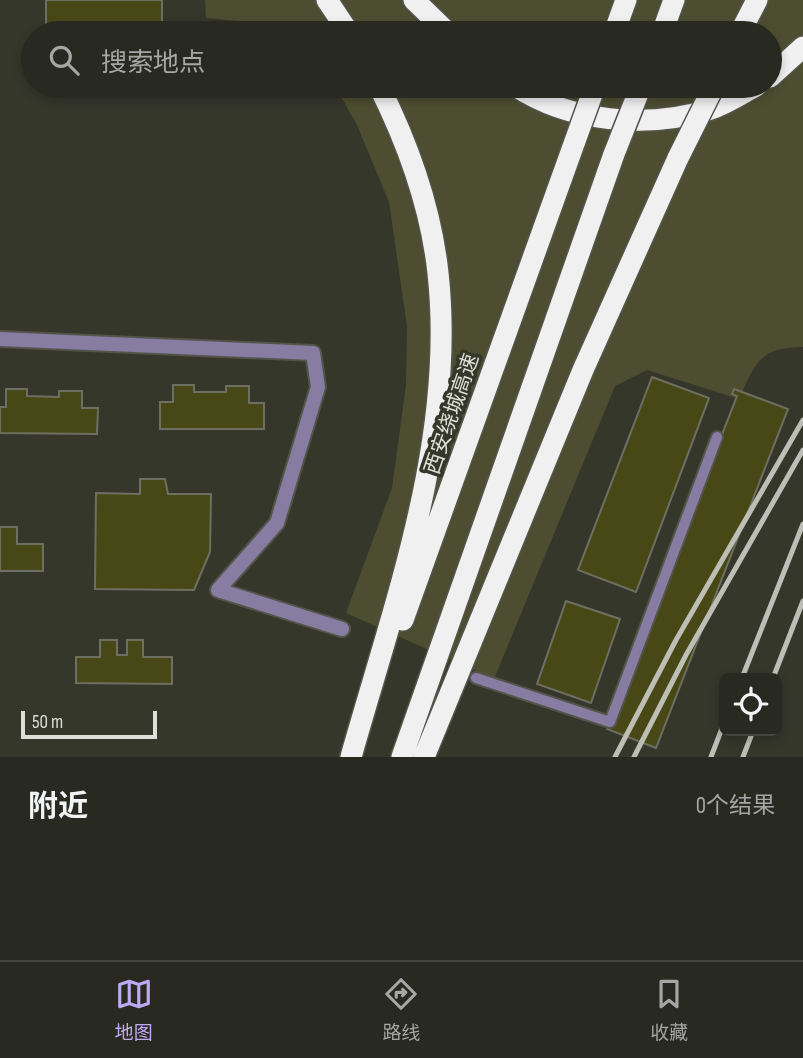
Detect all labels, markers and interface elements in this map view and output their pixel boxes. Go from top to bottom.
search box [21,21,782,98]
icon: search [45,41,83,79]
text: 搜索地点 [101,48,205,79]
street label: 西安绕城高速 [420,350,484,478]
map controls [719,673,782,736]
button: locate [719,673,782,736]
scale bar [21,708,158,740]
text: 50 m [32,711,63,734]
text: 附近 [28,789,88,825]
text: 0个结果 [696,792,775,820]
tab: 地图 [115,975,153,1045]
tab: 路线 [382,975,420,1045]
tab: 收藏 [650,975,688,1045]

